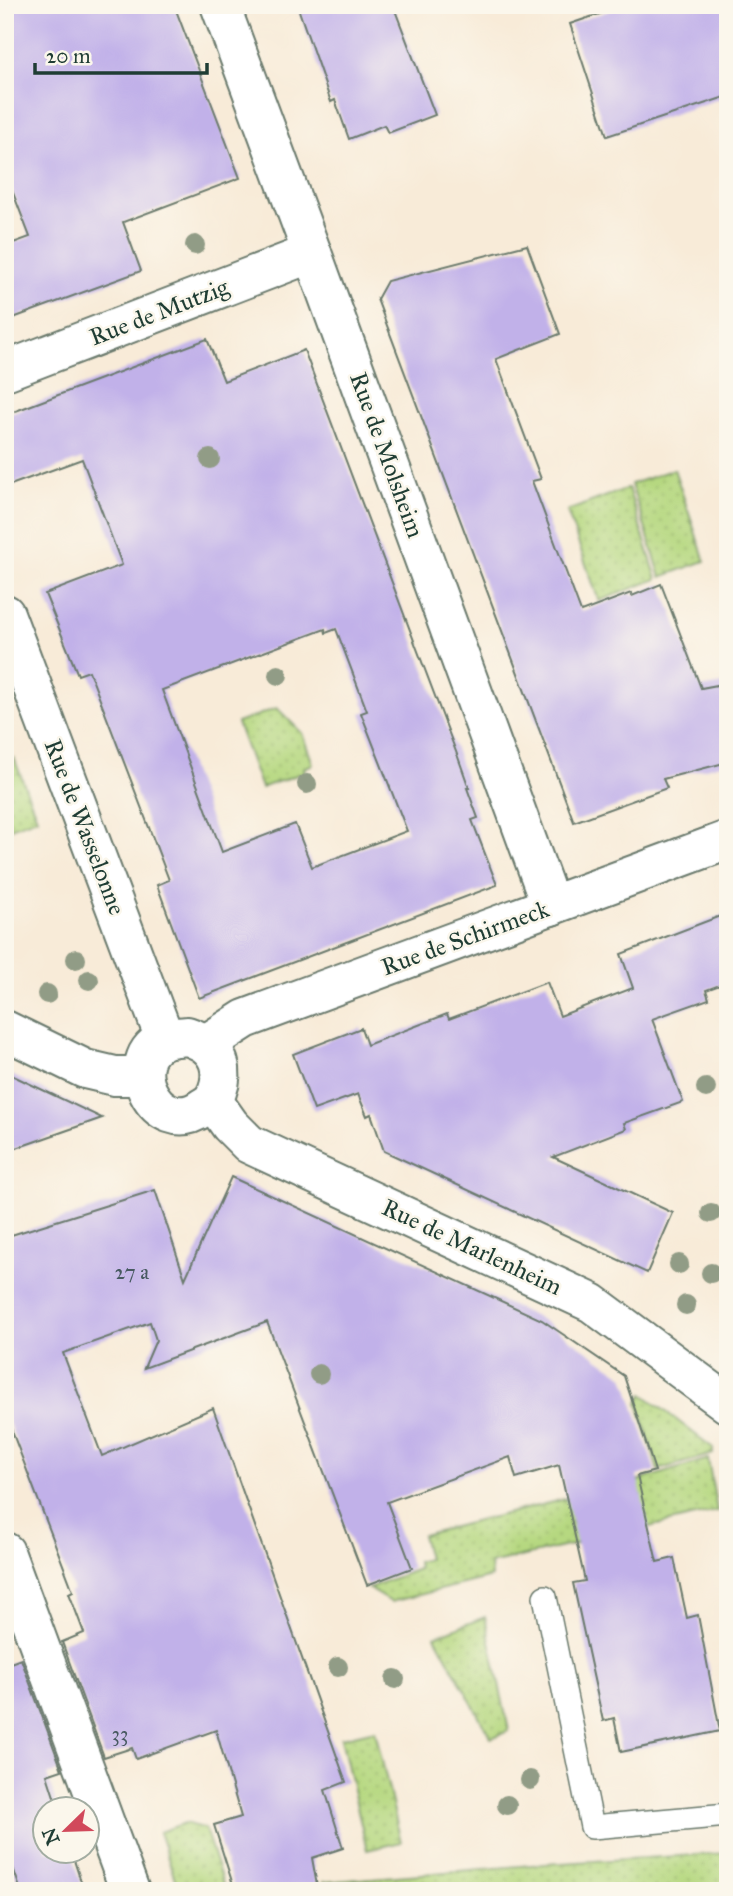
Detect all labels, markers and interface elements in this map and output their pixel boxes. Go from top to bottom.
scale bar [35,32,206,76]
text: 20 m [46,43,91,69]
street label: Rue de Mutzig [85,271,234,352]
street label: Rue de Molsheim [343,368,431,542]
street label: Rue de Wasselonne [38,735,132,919]
street label: Rue de Schirmeck [377,894,554,982]
street label: Rue de Marlenheim [377,1192,567,1302]
house number: 27 a [115,1259,149,1285]
house number: 33 [112,1721,128,1747]
north arrow [32,1794,102,1864]
text: N [37,1825,65,1848]

